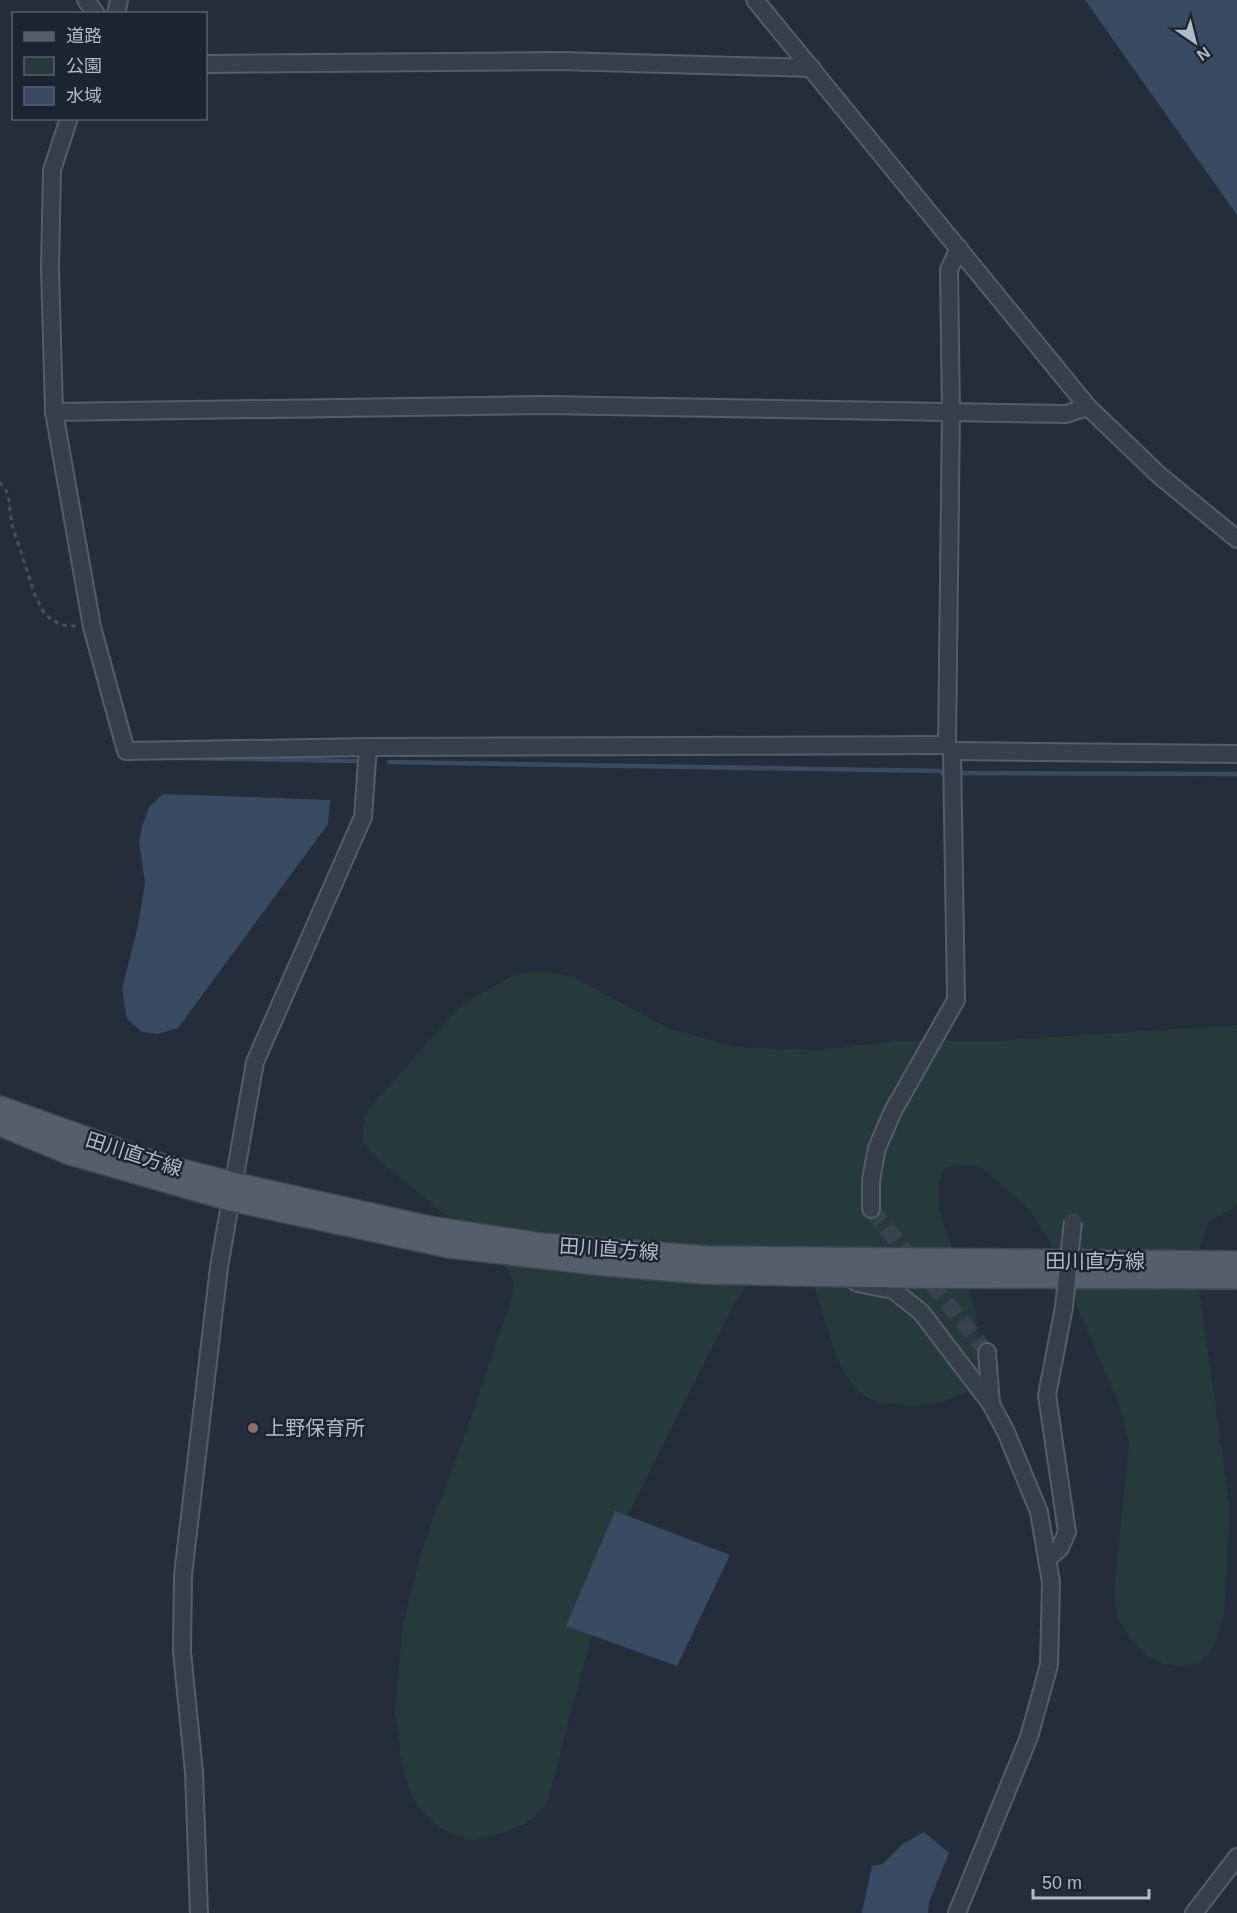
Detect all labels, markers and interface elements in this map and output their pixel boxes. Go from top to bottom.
legend [12,12,207,120]
north arrow [1165,12,1225,72]
text: 道路 [66,26,102,46]
text: N [1194,44,1213,64]
text: 公園 [66,56,102,76]
text: 水域 [66,86,102,106]
street label: 田川直方線 [83,1128,185,1180]
street label: 田川直方線 [558,1235,660,1263]
street label: 田川直方線 [1045,1250,1145,1272]
place label: 上野保育所 [265,1417,365,1439]
marker: 上野保育所 [246,1421,260,1435]
scale bar [1033,1862,1148,1900]
text: 50 m [1042,1873,1082,1893]

